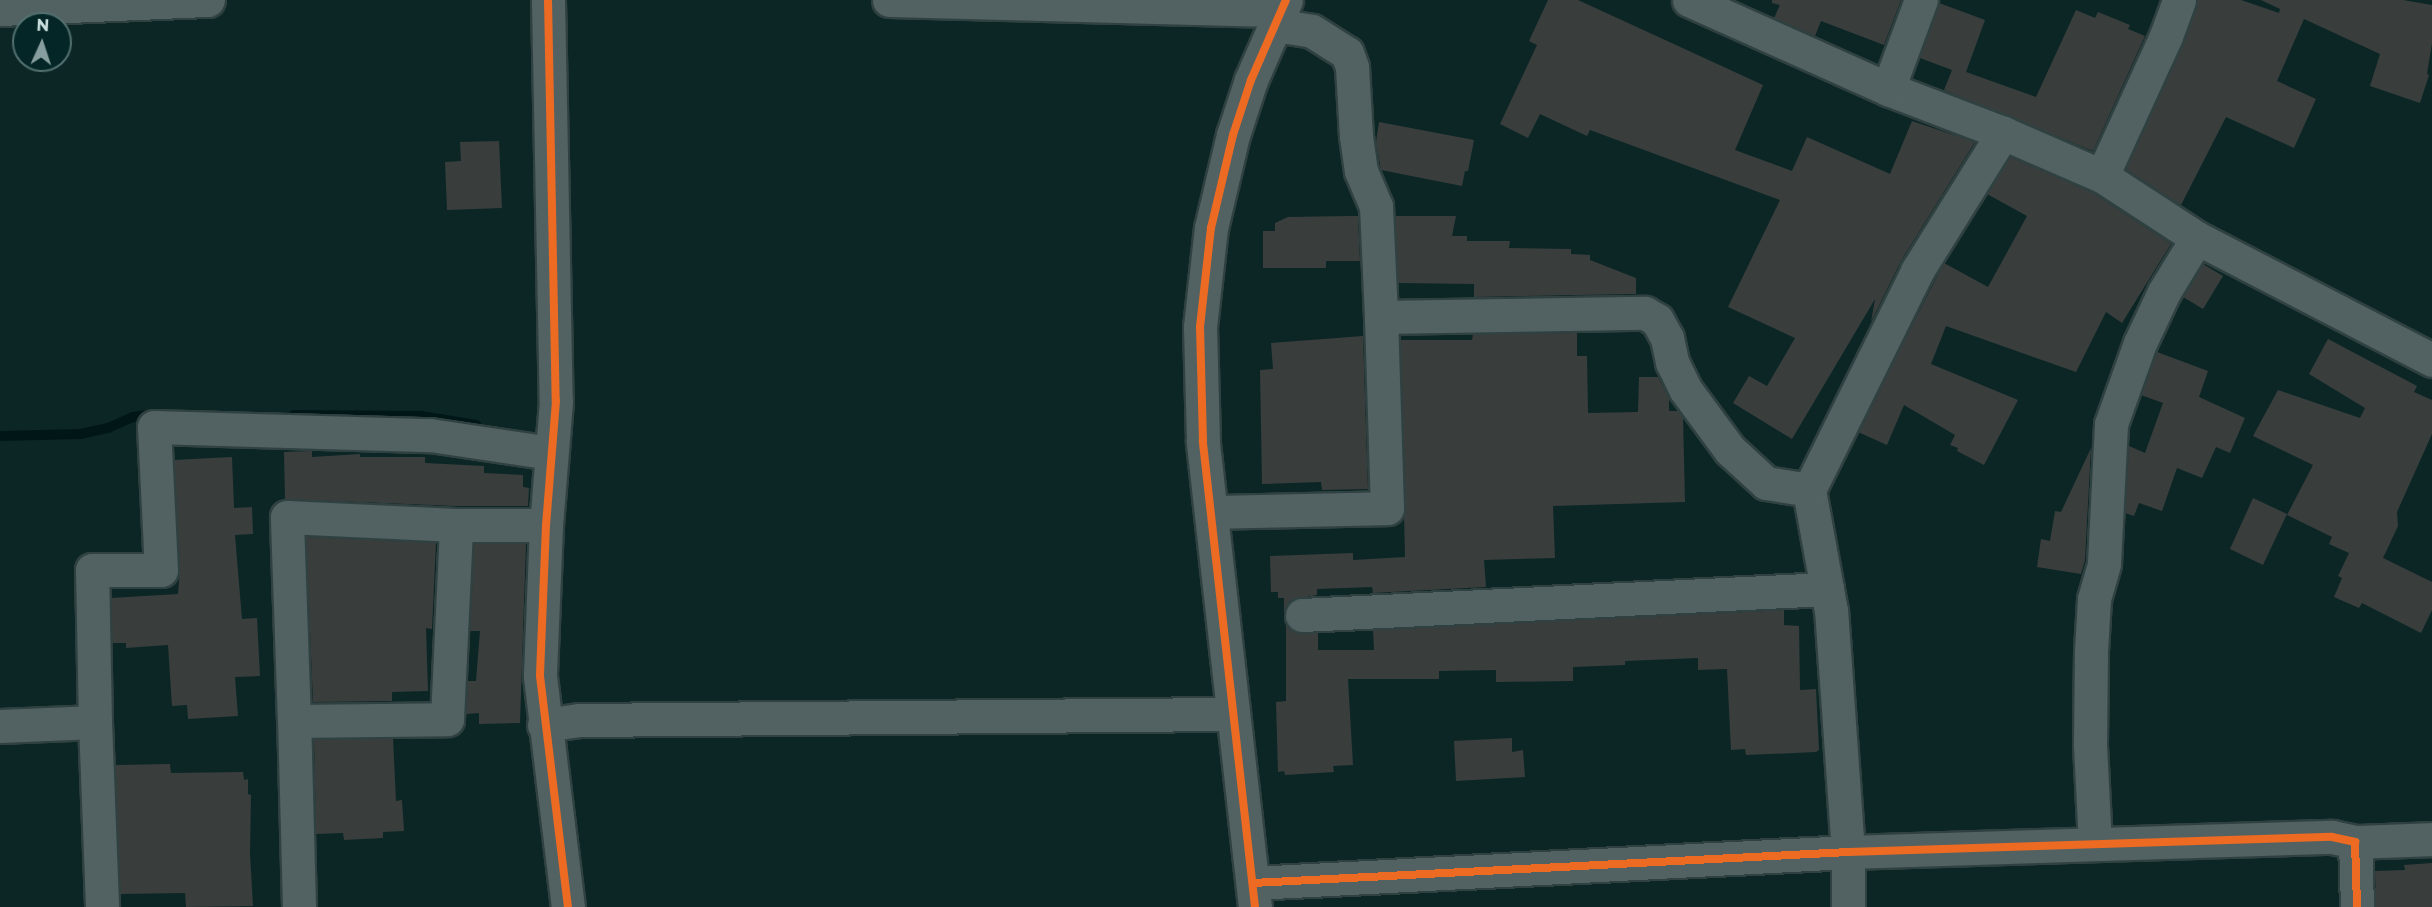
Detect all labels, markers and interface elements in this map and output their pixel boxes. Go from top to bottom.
north arrow [12,12,72,72]
text: N [36,16,50,35]

